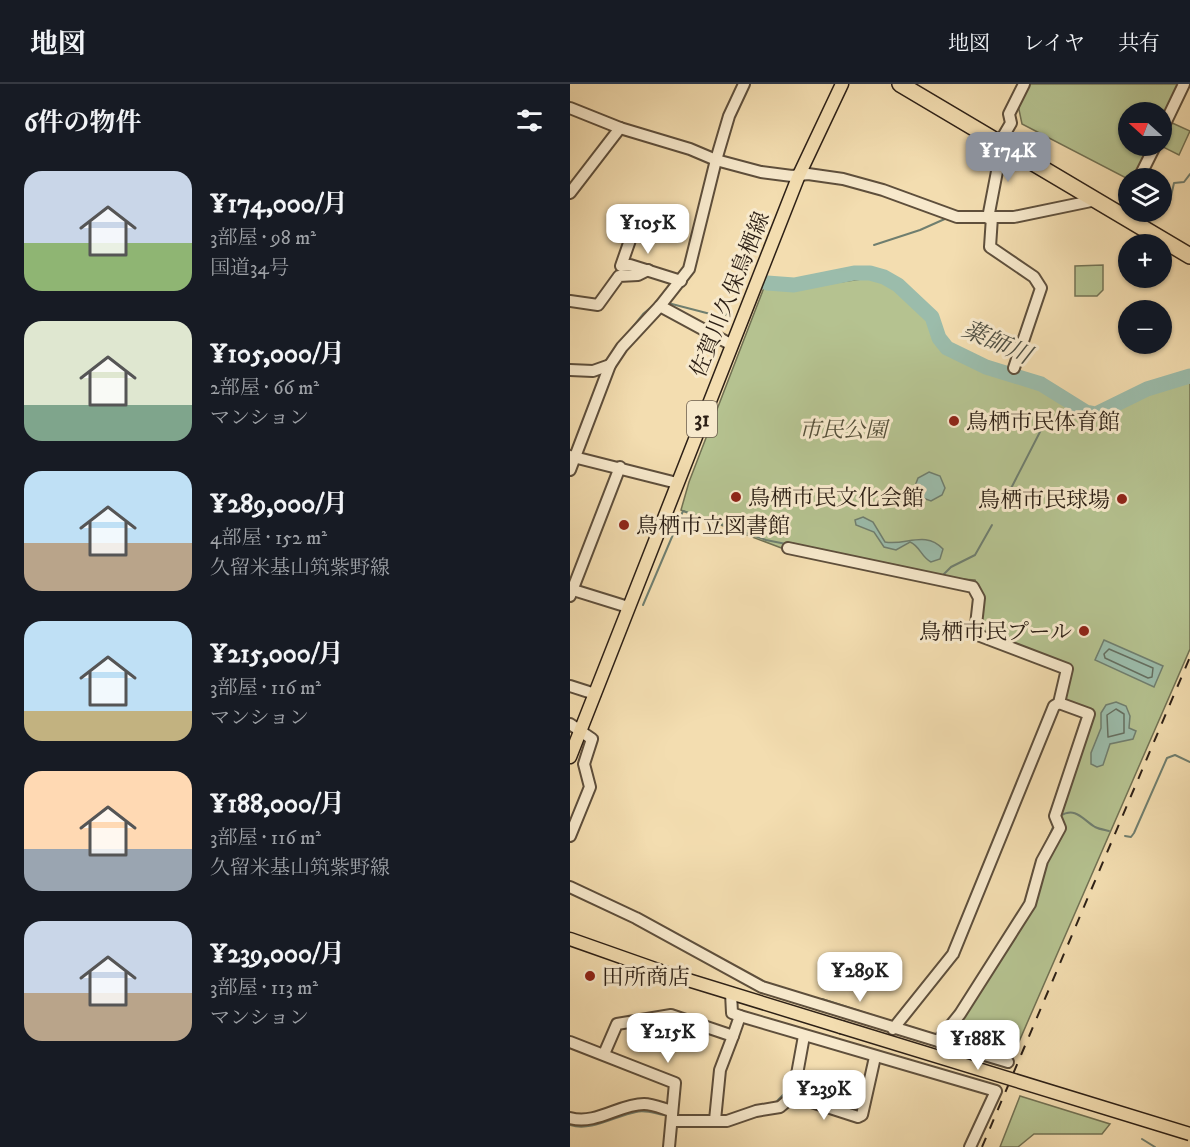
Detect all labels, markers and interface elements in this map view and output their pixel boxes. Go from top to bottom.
text: 地図 [30,27,86,62]
text: 地図 [948,31,990,57]
text: レイヤ [1023,31,1085,57]
text: 共有 [1118,31,1160,57]
north arrow [1118,102,1172,156]
map controls [1118,102,1172,354]
icon: filters [513,104,546,137]
text: 6件の物件 [24,107,142,140]
pin: ¥174K [966,132,1050,183]
text: ¥174K [980,139,1036,164]
button: layers [1118,168,1172,222]
text: ¥174,000/月 [210,188,348,221]
icon: home [72,195,144,267]
pin: ¥105K [606,204,690,255]
street label: 佐賀川久保鳥栖線 [685,208,776,381]
text: ¥105K [620,211,676,236]
text: 3部屋 · 98 m² [210,226,316,251]
button: + [1118,234,1172,288]
text: 国道34号 [210,256,289,281]
button: − [1118,300,1172,354]
water label: 薬師川 [958,315,1038,372]
text: ¥105,000/月 [210,338,345,371]
icon: home [72,345,144,417]
text: 2部屋 · 66 m² [210,376,319,401]
road number: 31 [687,401,717,437]
text: マンション [210,406,309,431]
place label: 鳥栖市民体育館 [966,409,1120,436]
marker: 鳥栖市民体育館 [947,414,961,428]
park label: 市民公園 [799,417,890,444]
place label: 鳥栖市民文化会館 [748,485,924,512]
place label: 鳥栖市民球場 [978,487,1110,514]
text: ¥289,000/月 [210,488,348,521]
marker: 鳥栖市民文化会館 [729,490,743,504]
marker: 鳥栖市民球場 [1115,492,1129,506]
icon: home [72,495,144,567]
place label: 鳥栖市立図書館 [636,513,790,540]
marker: 鳥栖市立図書館 [617,518,631,532]
text: 4部屋 · 152 m² [210,526,327,551]
text: 久留米基山筑紫野線 [210,556,390,581]
place label: 鳥栖市民プール [919,619,1072,646]
marker: 鳥栖市民プール [1077,624,1091,638]
text: ¥215,000/月 [210,638,344,671]
icon: home [72,645,144,717]
text: 3部屋 · 116 m² [210,676,321,701]
text: マンション [210,706,309,731]
text: ¥188,000/月 [210,788,345,821]
icon: home [72,795,144,867]
text: 3部屋 · 116 m² [210,826,321,851]
text: 久留米基山筑紫野線 [210,856,390,881]
text: ¥239,000/月 [210,938,345,971]
icon: home [72,945,144,1017]
pin: ¥289K [818,952,902,1003]
text: ¥289K [831,959,889,984]
place label: 田所商店 [602,964,690,991]
marker: 田所商店 [583,969,597,983]
text: 3部屋 · 113 m² [210,976,318,1001]
text: マンション [210,1006,309,1031]
pin: ¥215K [626,1013,710,1064]
text: ¥215K [641,1020,695,1045]
pin: ¥188K [936,1020,1020,1071]
text: ¥188K [951,1027,1005,1052]
pin: ¥239K [782,1070,866,1121]
text: ¥239K [797,1077,851,1102]

